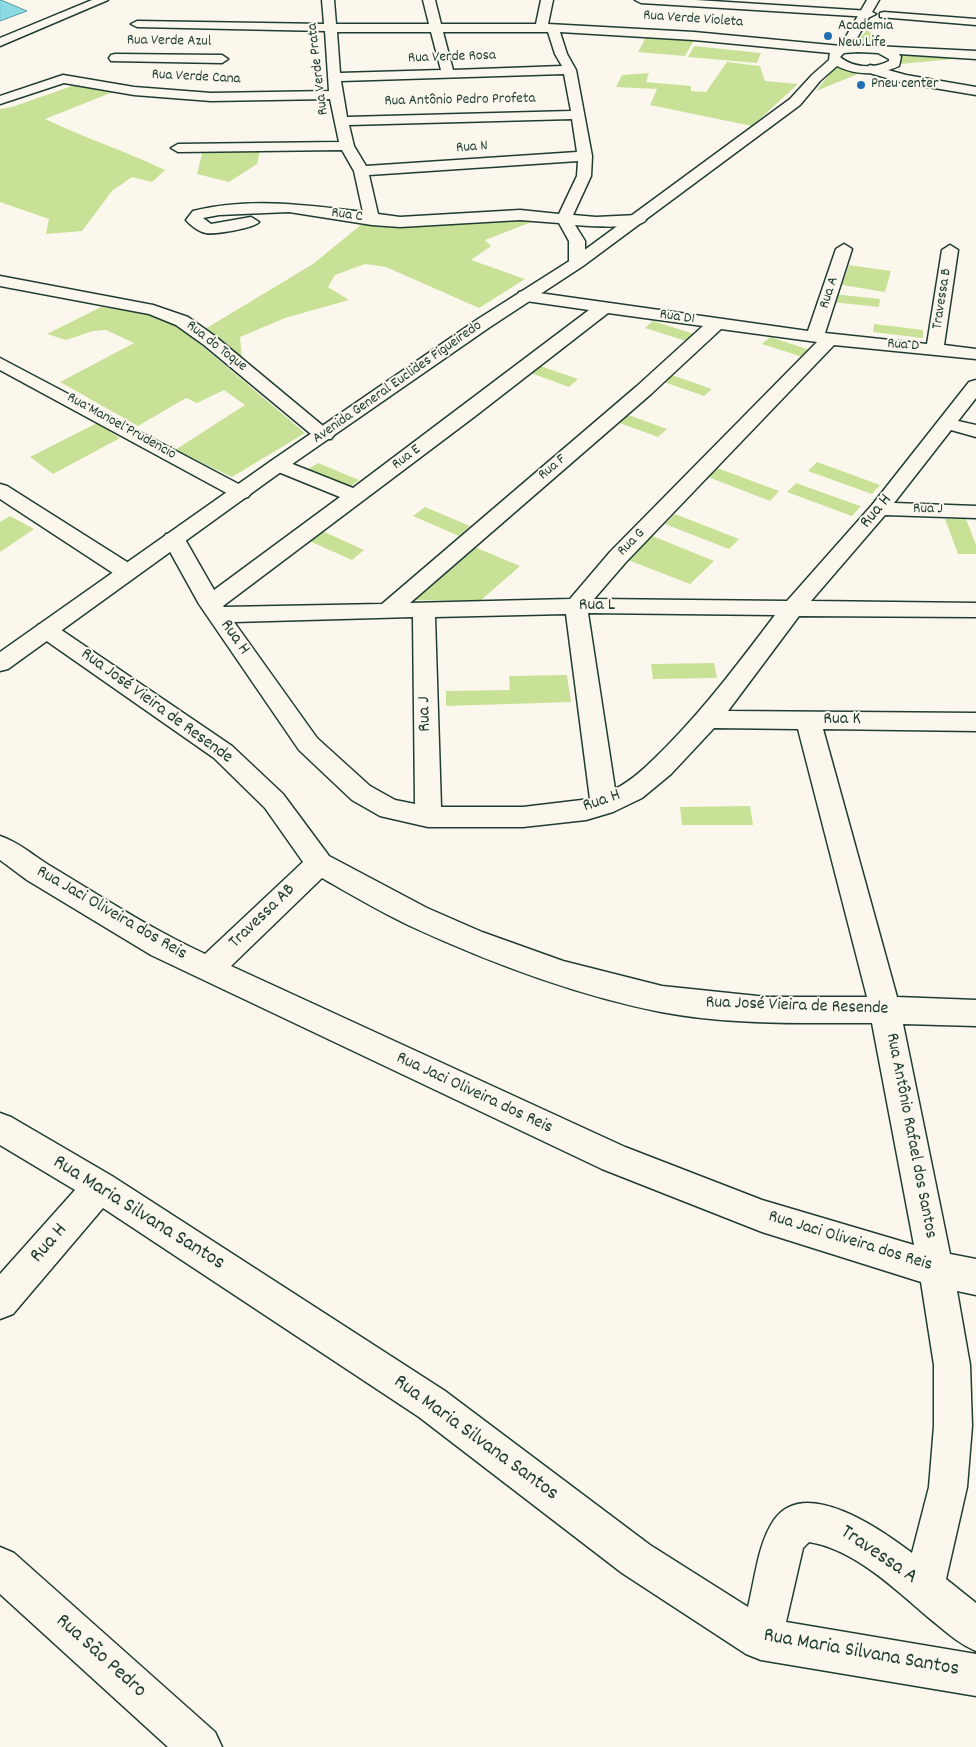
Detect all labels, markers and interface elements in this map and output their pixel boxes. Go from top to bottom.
street label: Rua Verde Violeta [642,8,744,32]
place label: Academia New Life [838,18,893,53]
street label: Rua Verde Prata [304,22,334,116]
marker: Academia New Life [822,30,834,42]
street label: Rua Verde Azul [127,32,211,52]
street label: Rua Verde Rosa [408,47,496,69]
street label: Rua Verde Cana [151,67,241,89]
place label: Pneu center [871,76,938,94]
marker: Pneu center [855,79,867,91]
street label: Rua Antônio Pedro Profeta [384,91,536,111]
street label: Rua N [456,138,488,158]
street label: Rua C [330,205,364,227]
street label: Travessa B [929,267,957,331]
street label: Rua A [816,275,844,311]
street label: Rua D1 [658,307,696,329]
street label: Rua do Toque [182,318,250,376]
street label: Avenida General Euclides Figueiredo [310,318,486,448]
street label: Rua D [886,336,920,356]
street label: Rua Manoel Prudencio [63,390,179,464]
street label: Rua E [389,441,425,475]
street label: Rua F [535,451,571,485]
street label: Rua H [856,490,898,534]
street label: Rua J [913,501,943,519]
street label: Rua G [614,525,650,561]
street label: Rua L [579,596,615,618]
street label: Rua H [214,616,254,660]
street label: Rua José Vieira de Resende [76,645,236,769]
street label: Rua J [415,696,437,732]
street label: Rua K [823,710,861,732]
street label: Rua H [580,786,624,818]
street label: Rua Jaci Oliveira dos Reis [32,862,190,966]
street label: Travessa AB [225,880,301,954]
street label: Rua José Vieira de Resende [705,993,889,1021]
street label: Rua Antônio Rafael dos Santos [879,1031,941,1241]
street label: Rua Jaci Oliveira dos Reis [392,1048,556,1140]
street label: Rua Maria Silvana Santos [47,1151,229,1277]
street label: Rua Jaci Oliveira dos Reis [765,1207,935,1277]
street label: Rua H [26,1219,74,1269]
street label: Rua Maria Silvana Santos [387,1371,563,1507]
street label: Travessa A [835,1521,921,1591]
street label: Rua São Pedro [49,1610,151,1704]
street label: Rua Maria Silvana Santos [761,1624,961,1684]

